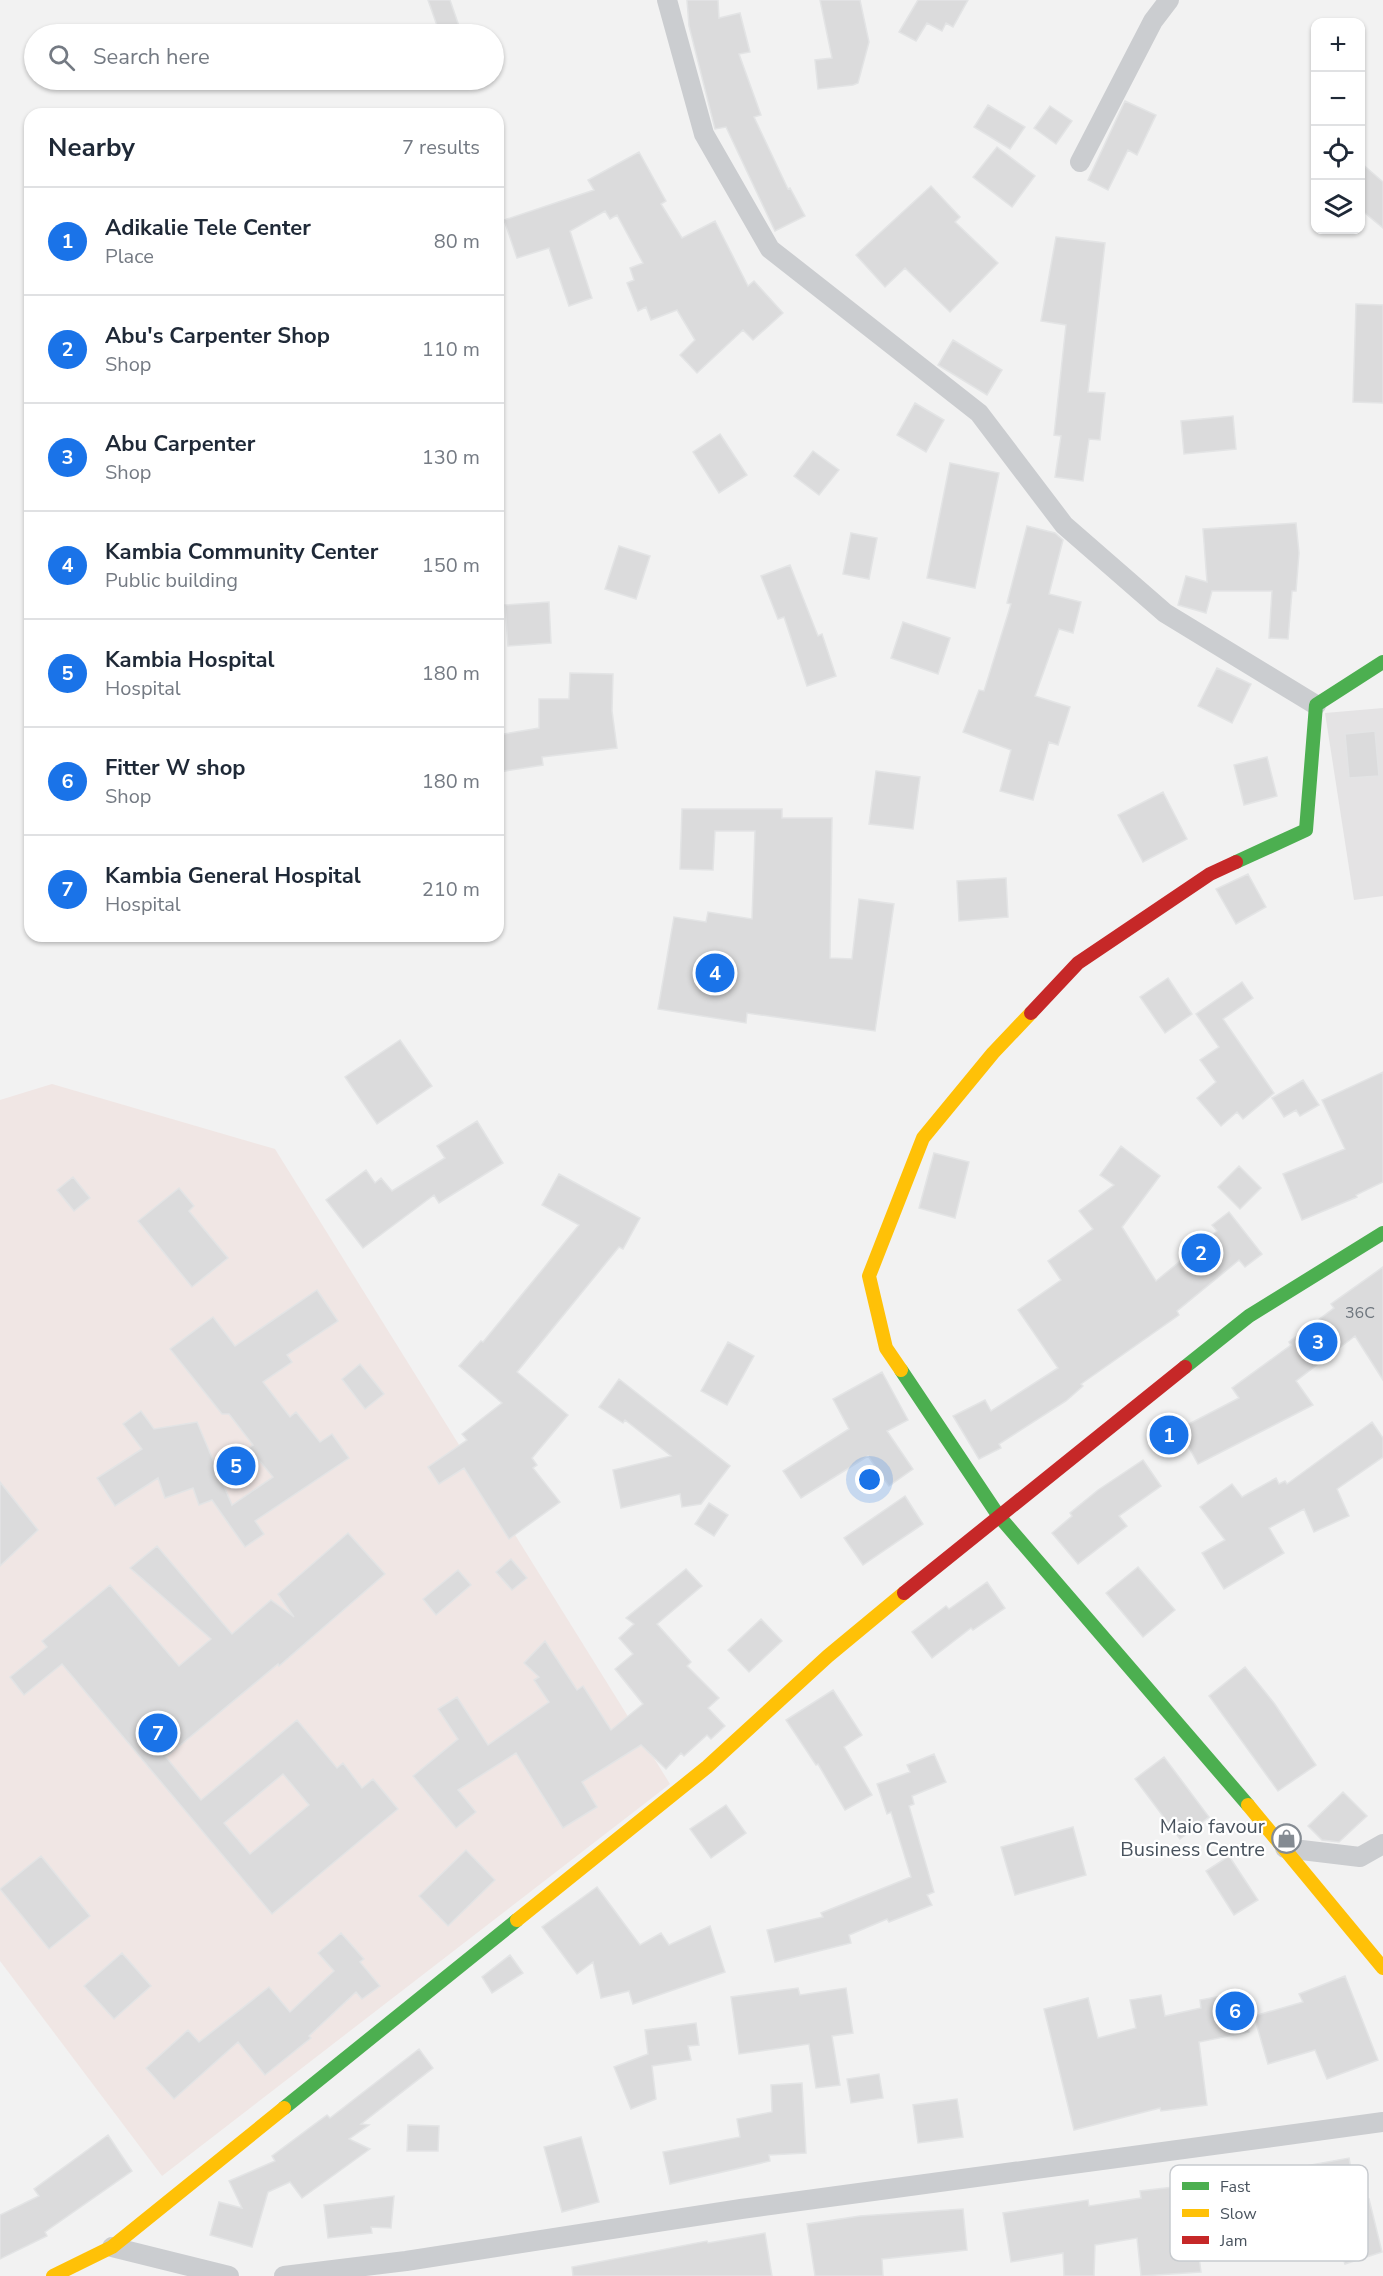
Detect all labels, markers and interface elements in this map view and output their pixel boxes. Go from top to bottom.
map controls [1311,18,1365,234]
button: + [1311,18,1365,72]
search box [24,24,504,90]
icon: search [45,41,78,74]
text: Search here [93,42,210,72]
button: − [1311,72,1365,126]
button: locate [1311,126,1365,180]
text: Nearby [48,130,135,165]
text: 7 results [402,134,480,161]
button: layers [1311,180,1365,234]
text: Adikalie Tele Center [105,213,311,243]
text: 1 [62,228,74,255]
text: 80 m [434,228,480,255]
text: Place [105,243,154,270]
text: Abu's Carpenter Shop [105,321,330,351]
text: 2 [62,336,74,363]
text: 110 m [422,336,480,363]
text: Shop [105,351,151,378]
text: Abu Carpenter [105,429,255,459]
text: 3 [62,444,74,471]
text: 130 m [422,444,480,471]
text: Shop [105,459,151,486]
text: Kambia Community Center [105,537,378,567]
text: 4 [62,552,74,579]
text: 150 m [422,552,480,579]
text: Public building [105,567,238,594]
text: Kambia Hospital [105,645,274,675]
text: 5 [62,660,74,687]
text: 180 m [422,660,480,687]
text: Hospital [105,675,181,702]
text: Fitter W shop [105,753,246,783]
text: 6 [62,768,74,795]
text: 180 m [422,768,480,795]
text: Shop [105,783,151,810]
text: Kambia General Hospital [105,861,361,891]
text: 7 [62,876,74,903]
text: 210 m [422,876,480,903]
text: Hospital [105,891,181,918]
pin: 4 [696,950,734,996]
pin: 2 [1182,1230,1220,1276]
house number: 36C [1345,1302,1375,1324]
pin: 3 [1298,1320,1338,1364]
pin: 1 [1150,1412,1188,1458]
pin: 5 [216,1444,256,1488]
your location [855,1465,884,1494]
pin: 7 [138,1710,178,1756]
place label: Maio favour Business Centre [1120,1813,1265,1863]
shop icon: Maio favour Business Centre [1270,1822,1302,1854]
pin: 6 [1216,1988,1254,2034]
legend [1170,2165,1368,2261]
text: Fast [1220,2176,1251,2198]
text: Slow [1220,2203,1257,2225]
text: Jam [1219,2230,1247,2252]

